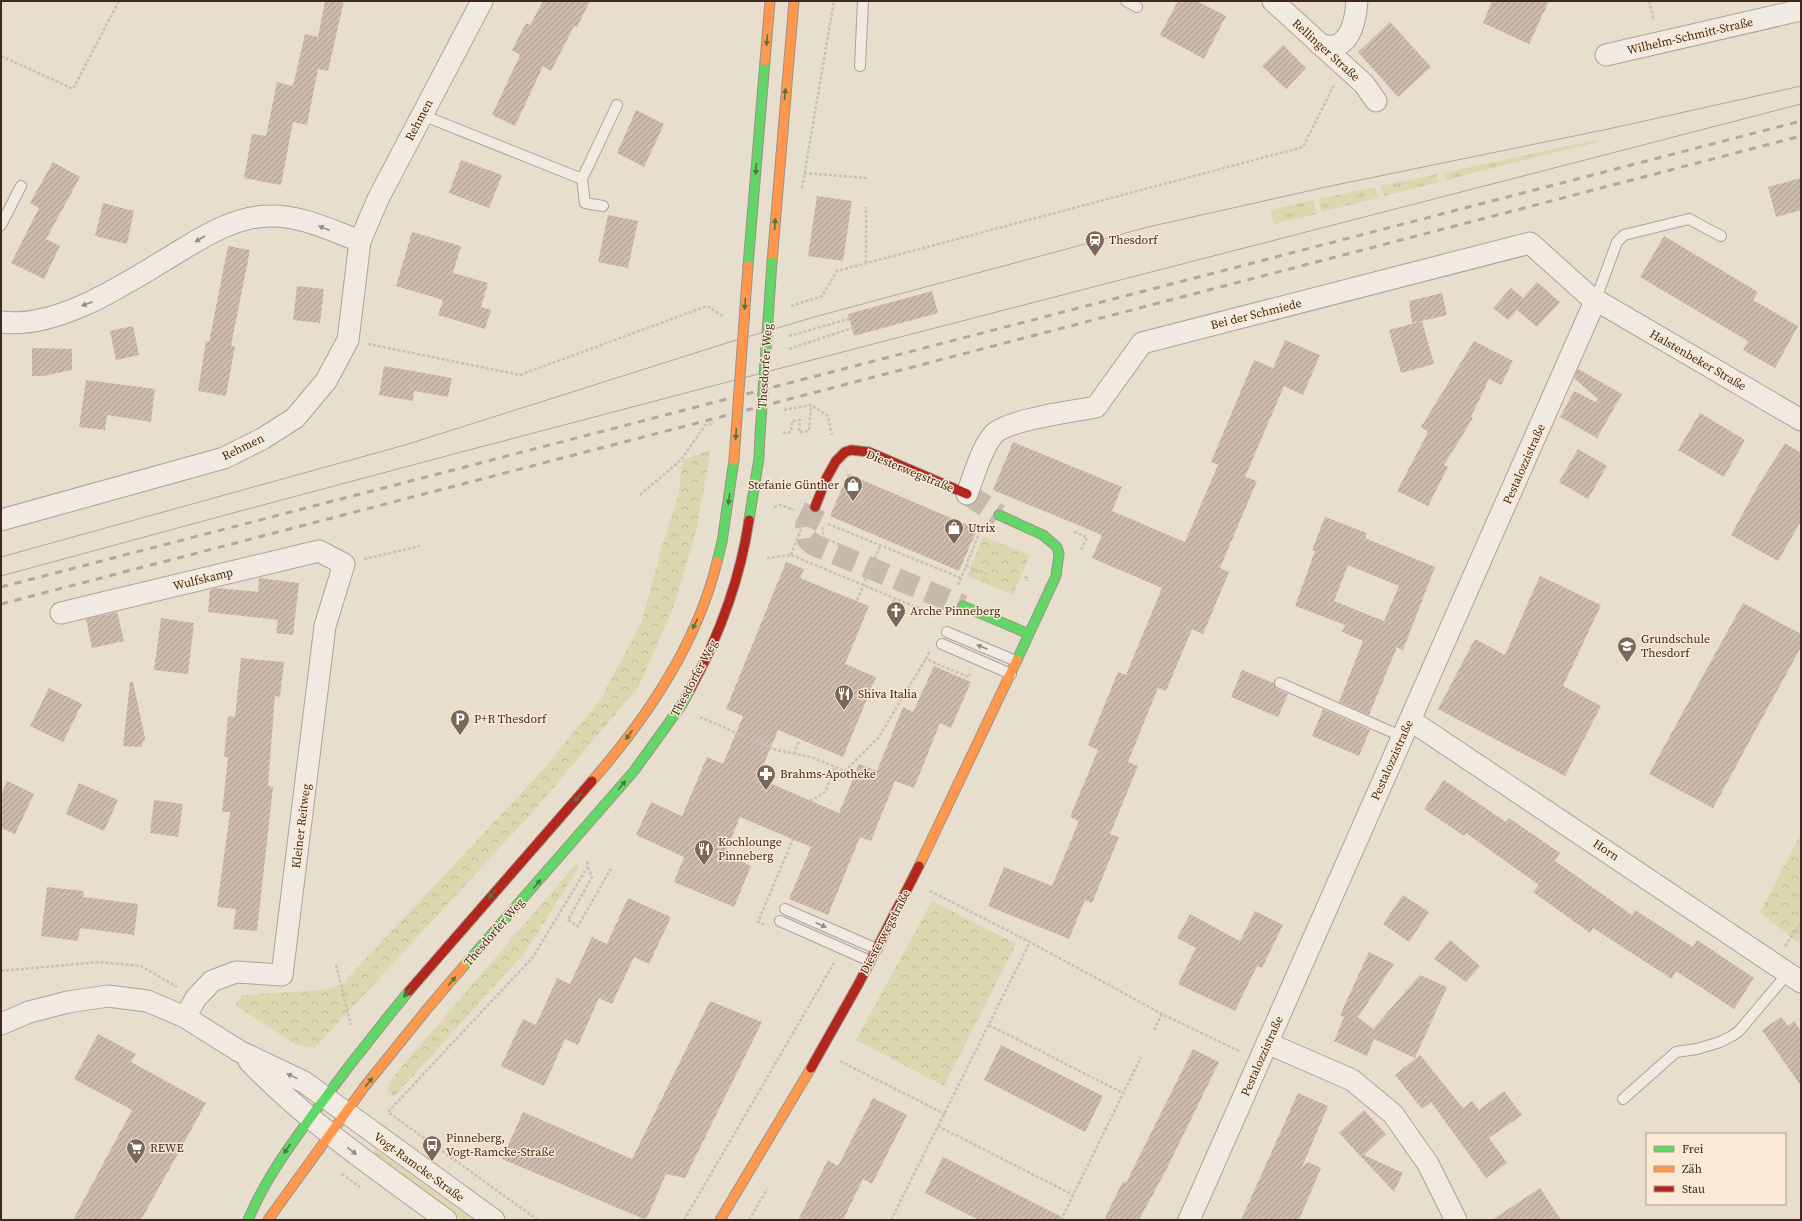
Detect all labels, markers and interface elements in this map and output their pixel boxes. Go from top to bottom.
street label: Wilhelm-Schmitt-Straße [1625,14,1755,58]
street label: Rellinger Straße [1289,15,1363,85]
one-way arrow [764,34,771,46]
one-way arrow [782,88,788,100]
street label: Rehmen [401,96,437,144]
one-way arrow [753,163,760,175]
one-way arrow [771,218,778,230]
one-way arrow [317,224,329,230]
station icon: Thesdorf [1084,229,1106,257]
place label: Thesdorf [1109,232,1159,248]
one-way arrow [194,235,206,242]
street label: Bei der Schmiede [1209,295,1303,333]
one-way arrow [742,298,749,310]
one-way arrow [81,301,93,307]
street label: Thesdorfer Weg [754,323,776,409]
street label: Halstenbeker Straße [1647,326,1749,394]
street label: Pestalozzistraße [1499,421,1549,507]
one-way arrow [732,428,739,440]
street label: Rehmen [219,430,267,464]
street label: Diesterwegstraße [864,446,956,496]
shop icon: Stefanie Günther [842,474,864,502]
place label: Stefanie Günther [748,477,839,493]
one-way arrow [726,493,732,505]
shop icon: Utrix [943,517,965,545]
place label: Utrix [968,520,996,536]
street label: Wulfskamp [171,564,235,594]
church icon: Arche Pinneberg [885,600,907,628]
place label: Arche Pinneberg [910,603,1000,619]
one-way arrow [692,618,699,630]
place label: Grundschule Thesdorf [1641,631,1710,661]
school or university icon: Grundschule Thesdorf [1616,635,1638,663]
street label: Thesdorfer Weg [667,637,721,719]
one-way arrow [975,643,987,649]
restaurant icon: Shiva Italia [833,683,855,711]
place label: Shiva Italia [858,686,918,702]
parking icon: P+R Thesdorf [449,708,471,736]
place label: P+R Thesdorf [474,711,548,727]
street label: Pestalozzistraße [1367,717,1417,803]
one-way arrow [625,730,633,740]
pharmacy icon: Brahms-Apotheke [755,763,777,791]
place label: Brahms-Apotheke [780,766,876,782]
one-way arrow [618,780,627,790]
street label: Kleiner Reitweg [288,783,314,869]
one-way arrow [574,792,583,801]
place label: Kochlounge Pinneberg [718,834,782,864]
street label: Horn [1590,835,1622,865]
restaurant icon: Kochlounge Pinneberg [693,838,715,866]
one-way arrow [533,878,542,889]
street label: Diesterwegstraße [856,887,914,977]
one-way arrow [488,889,497,899]
street label: Thesdorfer Weg [460,895,528,969]
one-way arrow [815,922,827,928]
one-way arrow [447,976,456,987]
one-way arrow [403,987,412,998]
street label: Pestalozzistraße [1237,1013,1287,1099]
one-way arrow [286,1073,297,1079]
one-way arrow [364,1076,373,1087]
street label: Vogt-Ramcke-Straße [370,1129,468,1205]
place label: Pinneberg, Vogt-Ramcke-Straße [446,1130,555,1160]
legend [1646,1133,1786,1205]
bus stop icon: Pinneberg, Vogt-Ramcke-Straße [421,1134,443,1162]
supermarket icon: REWE [125,1137,147,1165]
place label: REWE [150,1140,184,1156]
text: Frei [1682,1141,1704,1157]
one-way arrow [283,1144,291,1154]
one-way arrow [346,1147,357,1155]
text: Zäh [1682,1161,1702,1177]
text: Stau [1682,1181,1705,1197]

